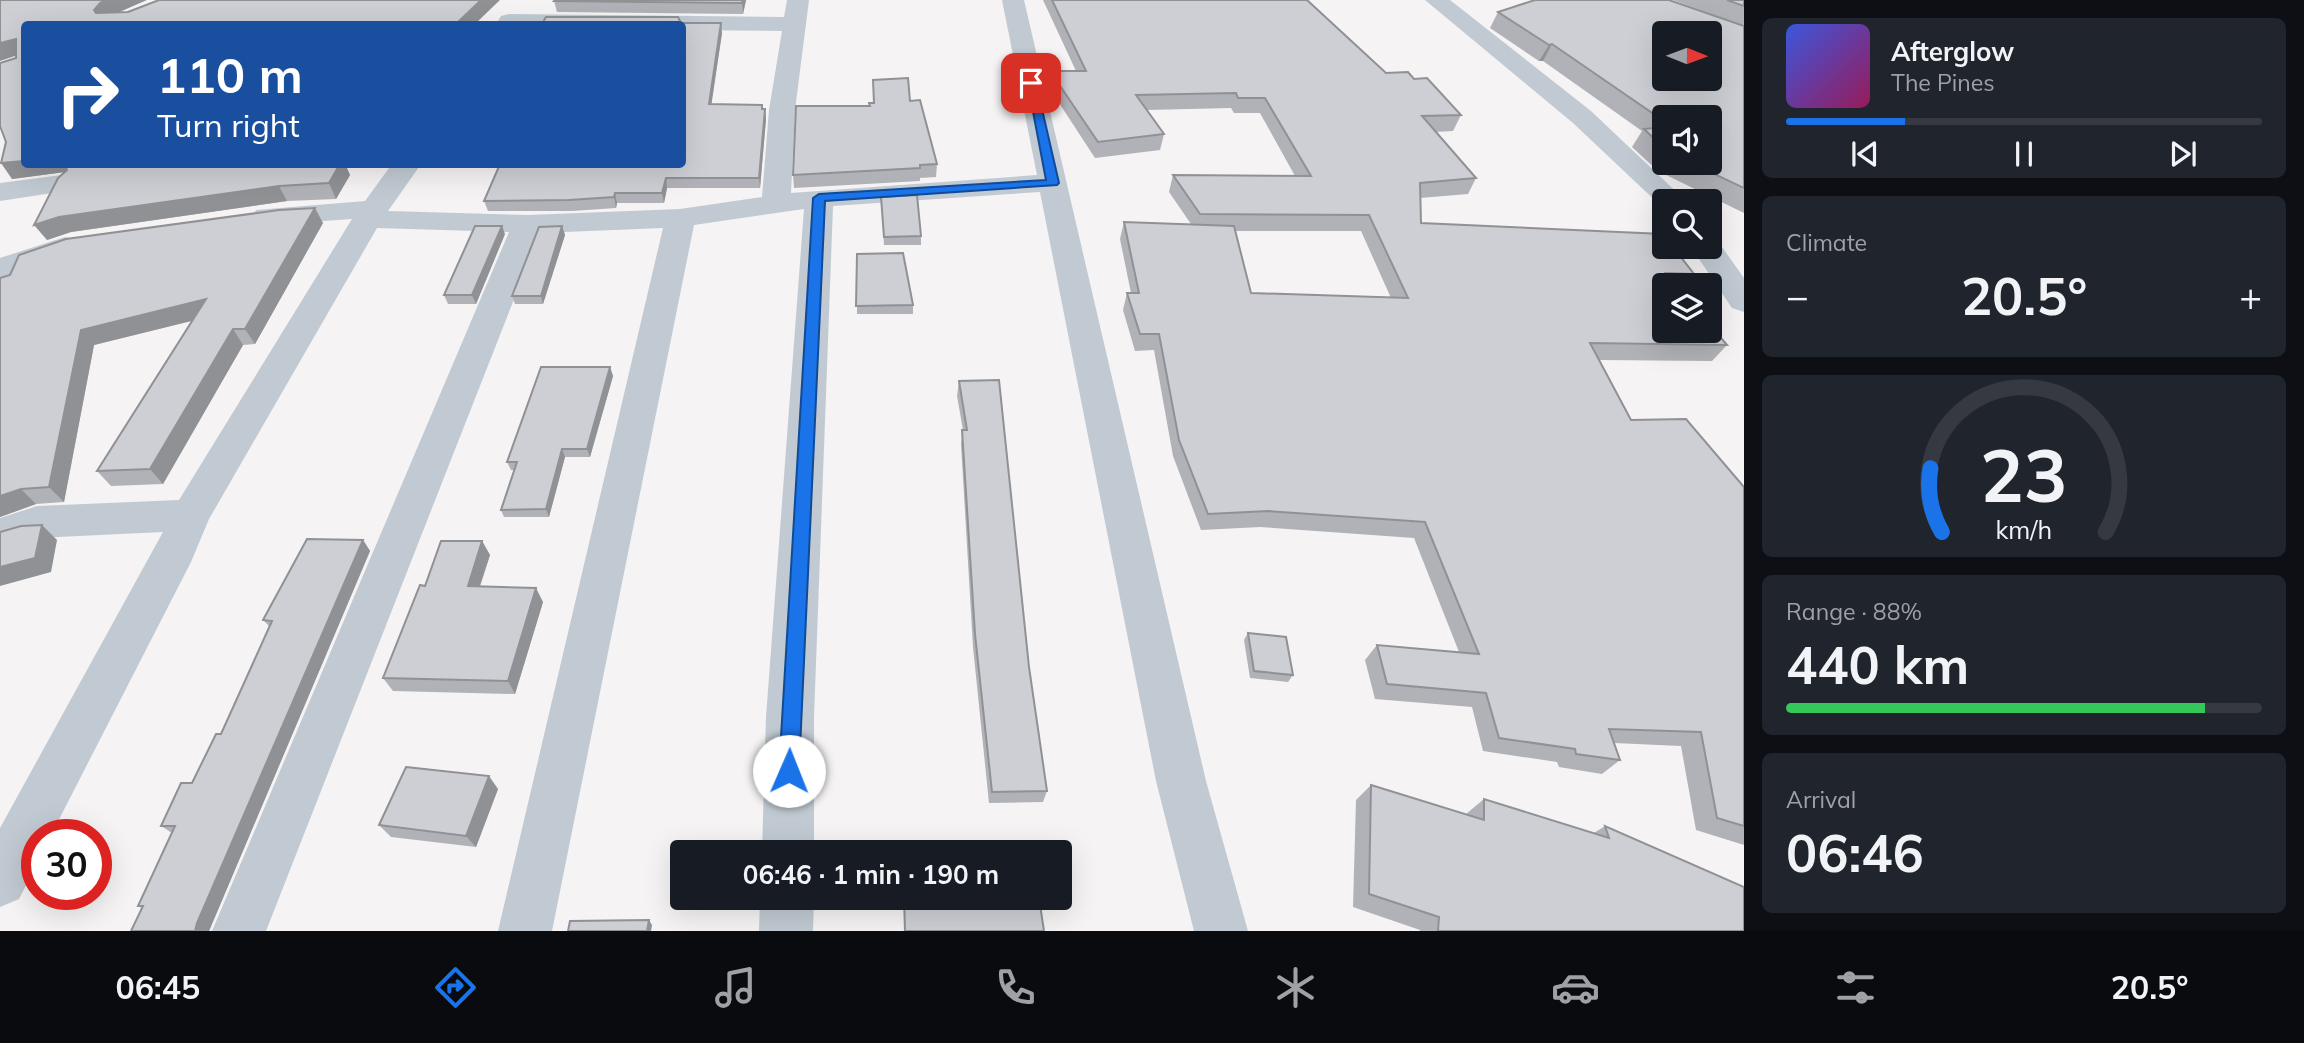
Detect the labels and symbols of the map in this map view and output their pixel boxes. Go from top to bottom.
north arrow [1652,21,1722,91]
pin [1001,53,1061,113]
position arrow [752,734,826,808]
speed limit sign: 30 [21,819,112,910]

